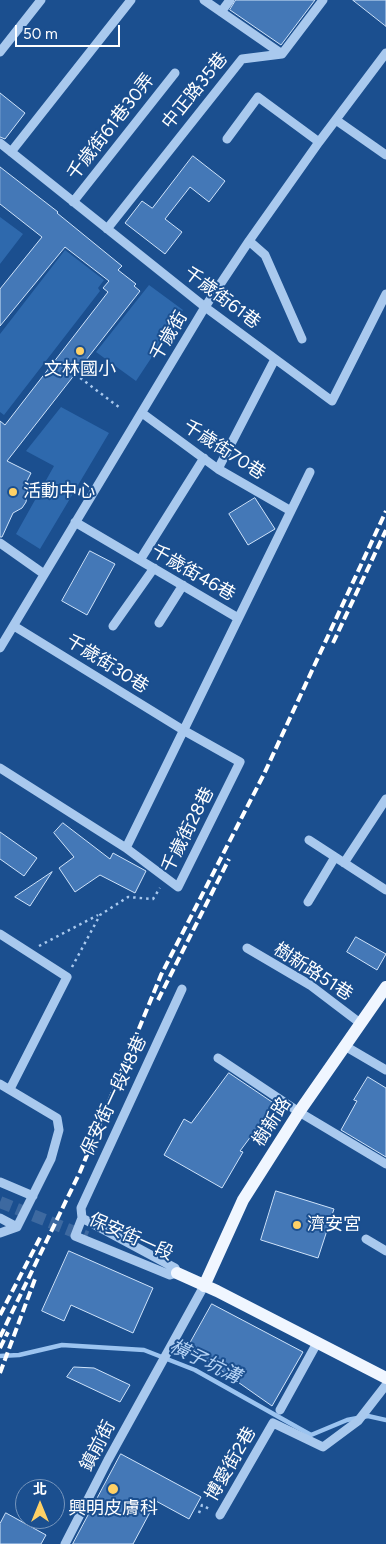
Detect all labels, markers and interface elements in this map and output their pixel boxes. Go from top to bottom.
scale bar [18,15,122,47]
text: 50 m [23,25,58,43]
street label: 中正路35巷 [158,48,232,134]
street label: 千歲街61巷30弄 [63,70,159,184]
street label: 千歲街61巷 [180,262,264,334]
street label: 千歲街 [146,307,192,365]
marker: 文林國小 [74,345,86,357]
place label: 文林國小 [44,359,116,381]
street label: 千歲街70巷 [179,416,269,484]
place label: 活動中心 [23,481,95,503]
marker: 活動中心 [7,486,19,498]
street label: 千歲街46巷 [147,540,239,606]
street label: 千歲街30巷 [62,630,152,698]
street label: 千歲街28巷 [157,784,219,876]
street label: 樹新路51巷 [269,938,357,1006]
street label: 保安街一段48巷 [77,1032,151,1160]
street label: 樹新路 [248,1093,296,1151]
street label: 保安街一段 [85,1209,177,1265]
place label: 濟安宮 [307,1214,361,1236]
marker: 濟安宮 [291,1219,303,1231]
water label: 橫子坑溝 [166,1335,244,1389]
street label: 鎮前街 [76,1417,120,1475]
street label: 博愛街2巷 [201,1423,261,1505]
north arrow [15,1479,65,1529]
text: 北 [33,1481,47,1498]
marker: 興明皮膚科 [106,1482,120,1496]
place label: 興明皮膚科 [68,1498,158,1520]

